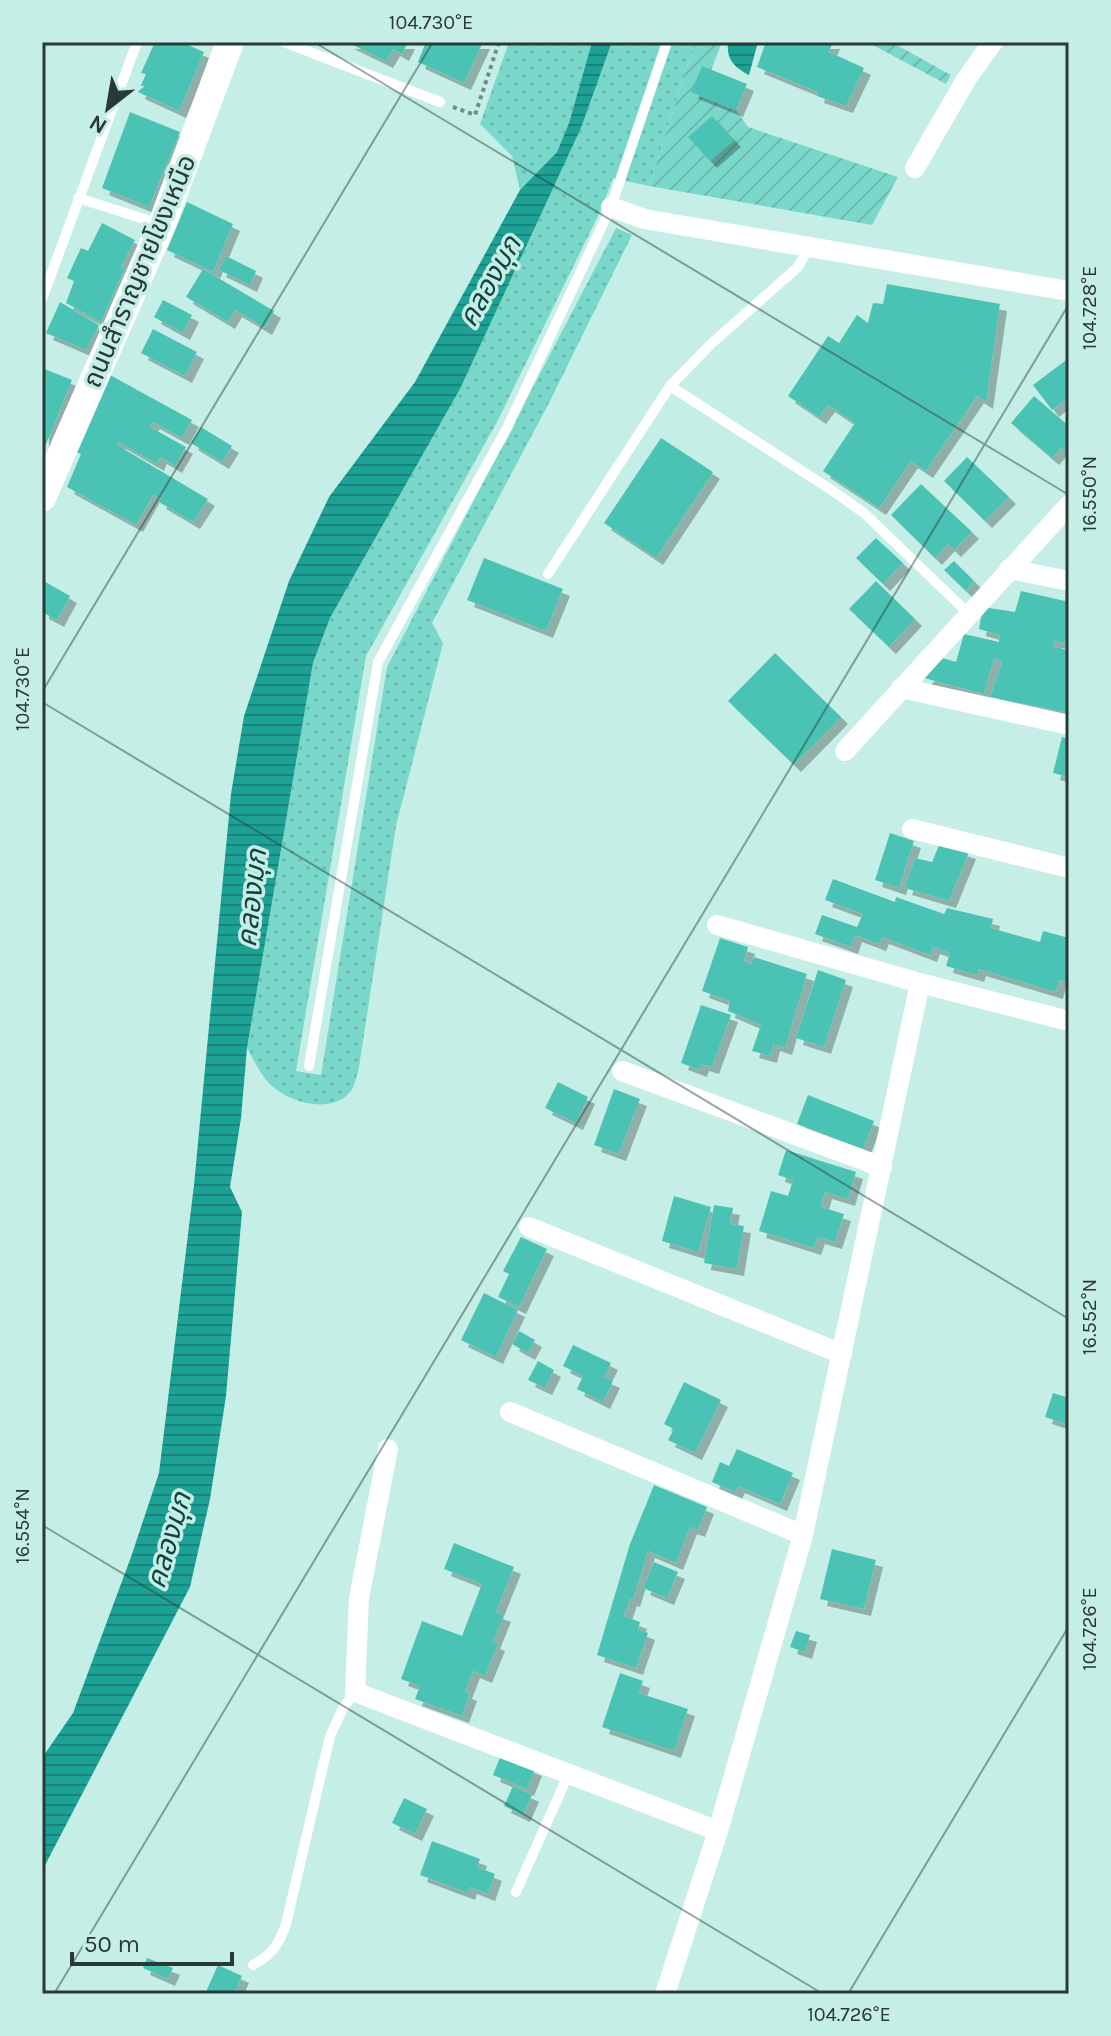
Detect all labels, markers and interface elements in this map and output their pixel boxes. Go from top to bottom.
text: 104.730°E [389,11,473,34]
north arrow [68,68,148,148]
text: N [85,109,112,139]
street label: ถนนสำราญชายโขงเหนือ [76,150,203,392]
water label: คลองมุก [451,229,529,333]
text: 104.728°E [1078,266,1101,350]
text: 16.550°N [1078,456,1101,532]
text: 104.730°E [11,647,34,731]
water label: คลองมุก [230,846,274,949]
text: 16.552°N [1078,1279,1101,1355]
water label: คลองมุก [139,1487,199,1592]
text: 16.554°N [11,1488,34,1564]
text: 104.726°E [1078,1587,1101,1671]
scale bar [72,1916,232,1966]
text: 50 m [84,1930,140,1958]
text: 104.726°E [807,2003,891,2026]

